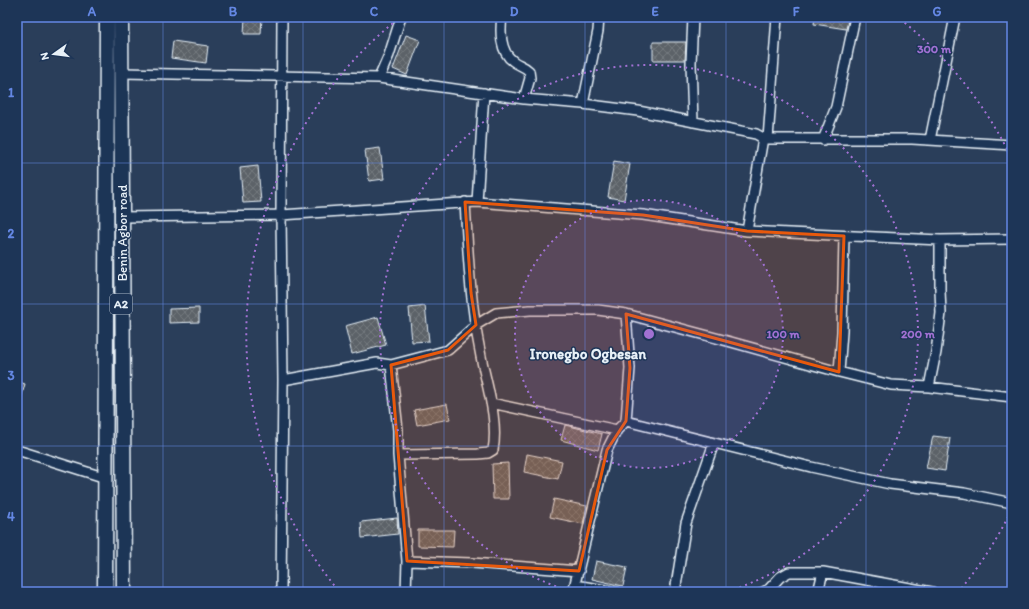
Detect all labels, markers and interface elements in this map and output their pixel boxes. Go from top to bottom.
text: A [87,4,97,19]
text: B [229,4,238,19]
text: C [370,4,379,19]
text: D [510,4,519,19]
text: E [651,4,659,19]
text: F [793,4,800,19]
text: G [933,4,942,19]
north arrow [34,34,74,74]
text: 300 m [917,42,952,56]
text: N [38,51,52,61]
text: 1 [8,85,14,100]
street label: Benin Agbor road [115,185,130,281]
text: 2 [8,226,15,241]
road number: A2 [110,294,132,314]
centre of rings [642,327,656,341]
text: 100 m [766,327,800,341]
text: 200 m [901,327,936,341]
district label: Ironegbo Ogbesan [530,345,647,364]
text: 3 [7,368,15,383]
text: 4 [7,509,15,524]

